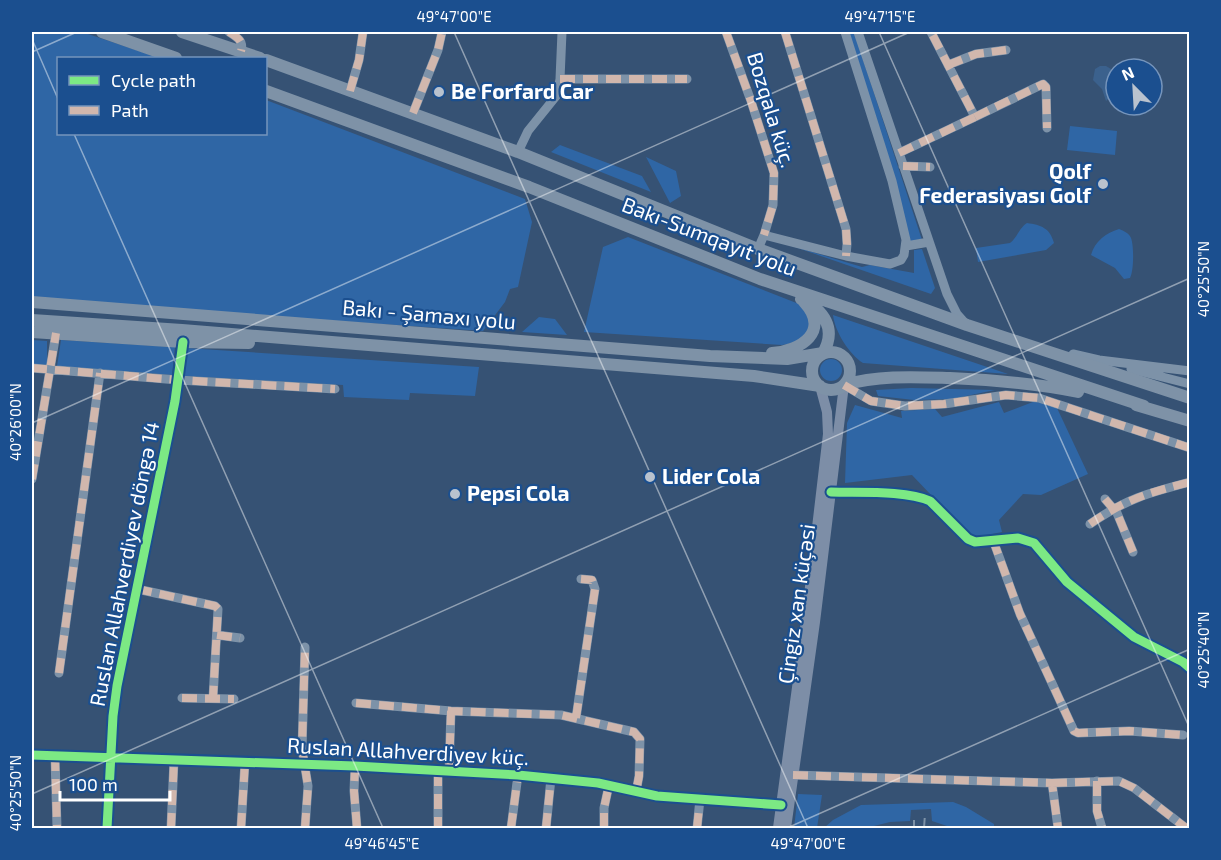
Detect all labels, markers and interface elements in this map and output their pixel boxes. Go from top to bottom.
text: 49°47'00"E [416,7,492,25]
text: 49°47'15"E [845,7,916,25]
street label: Bozqala küç. [741,49,802,171]
legend [57,57,267,135]
north arrow [1104,57,1164,117]
text: N [1119,62,1137,84]
text: Cycle path [111,69,196,91]
place label: Be Forfard Car [451,78,593,103]
marker: Be Forfard Car [432,85,446,99]
text: Path [111,99,149,121]
place label: Qolf Federasiyası Golf [919,158,1092,208]
marker: Qolf Federasiyası Golf [1096,177,1110,191]
street label: Bakı-Sumqayıt yolu [619,191,800,280]
text: 40°25'50"N [1194,241,1212,317]
street label: Bakı - Şamaxı yolu [341,293,517,336]
text: 40°26'00"N [6,383,24,461]
street label: Ruslan Allahverdiyev döngə 14 [84,419,163,708]
place label: Lider Cola [662,463,760,488]
marker: Lider Cola [643,470,657,484]
place label: Pepsi Cola [467,480,569,505]
marker: Pepsi Cola [448,487,462,501]
street label: Çingiz xan küçəsi [772,522,821,686]
text: 40°25'40"N [1194,611,1212,689]
street label: Ruslan Allahverdiyev küç. [286,732,530,771]
text: 40°25'50"N [6,755,24,831]
scale bar [60,764,170,802]
text: 100 m [69,773,118,795]
text: 49°46'45"E [345,834,419,852]
text: 49°47'00"E [770,834,846,852]

